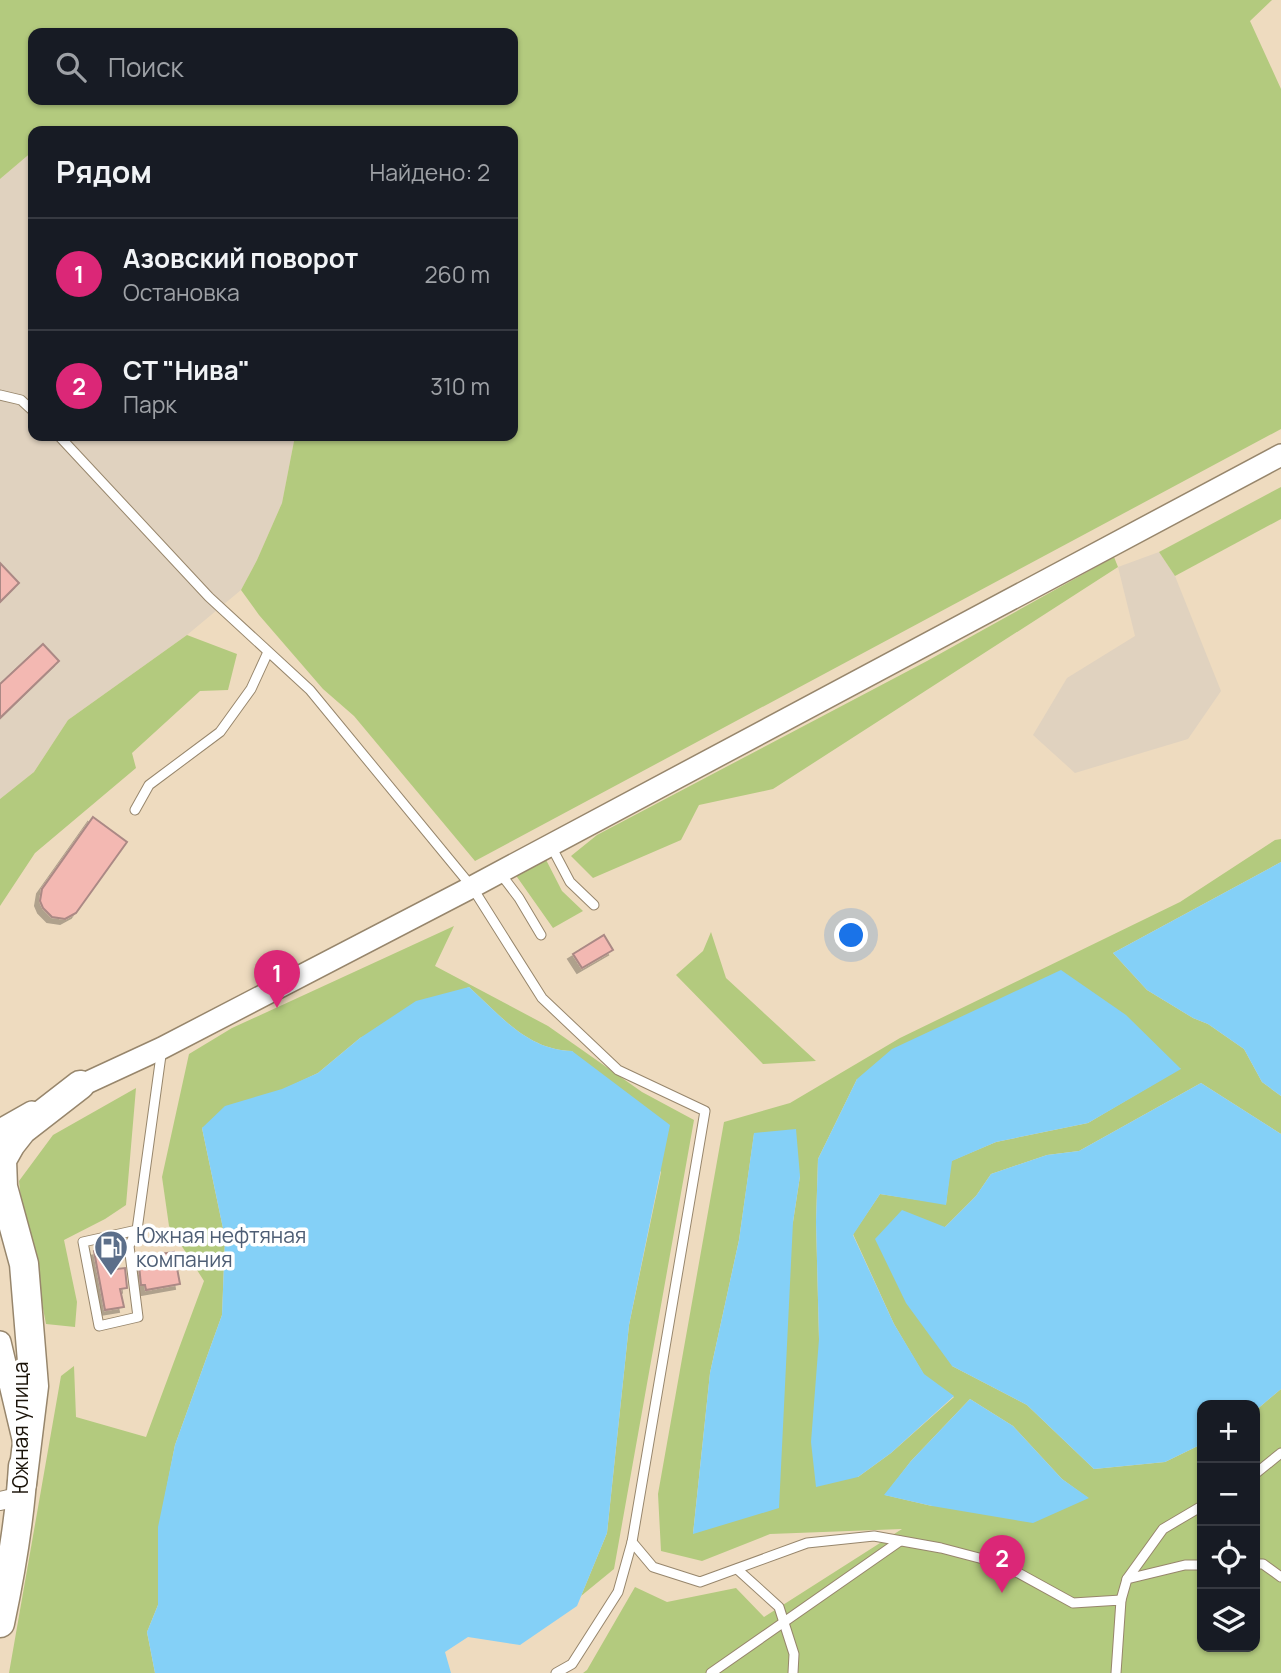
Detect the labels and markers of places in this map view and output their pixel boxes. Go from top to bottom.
pin: 1 [254,950,300,1008]
place label: Южная нефтяная компания [136,1221,306,1273]
fuel station icon: Южная нефтяная компания [92,1228,130,1277]
pin: 2 [979,1535,1025,1593]

